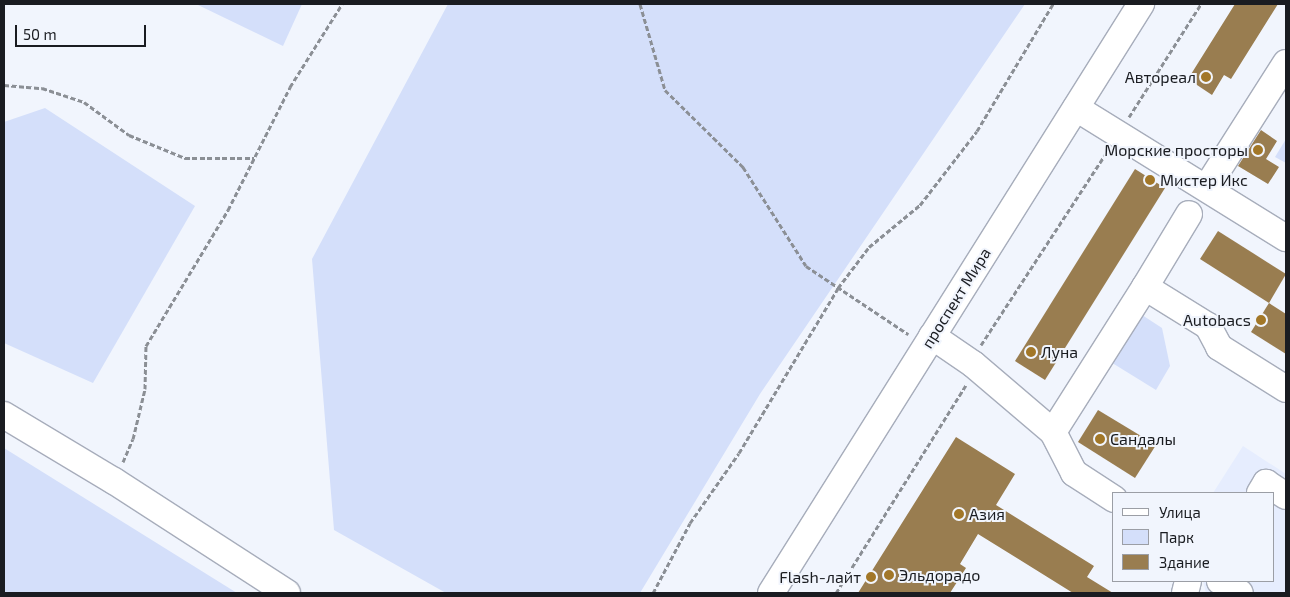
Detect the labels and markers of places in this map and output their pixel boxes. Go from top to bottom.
place label: Автореал [1125,67,1196,87]
marker: Автореал [1200,71,1212,83]
place label: Морские просторы [1104,140,1248,160]
marker: Морские просторы [1252,144,1264,156]
place label: Мистер Икс [1160,170,1248,190]
marker: Мистер Икс [1144,174,1156,186]
place label: Autobacs [1183,310,1251,330]
marker: Autobacs [1255,314,1267,326]
place label: Луна [1041,342,1078,362]
marker: Луна [1025,346,1037,358]
place label: Сандалы [1110,429,1176,449]
marker: Сандалы [1094,433,1106,445]
place label: Азия [969,504,1005,524]
marker: Азия [953,508,965,520]
place label: Эльдорадо [899,565,980,585]
place label: Flash-лайт [779,567,861,587]
marker: Эльдорадо [883,569,895,581]
marker: Flash-лайт [865,571,877,583]

